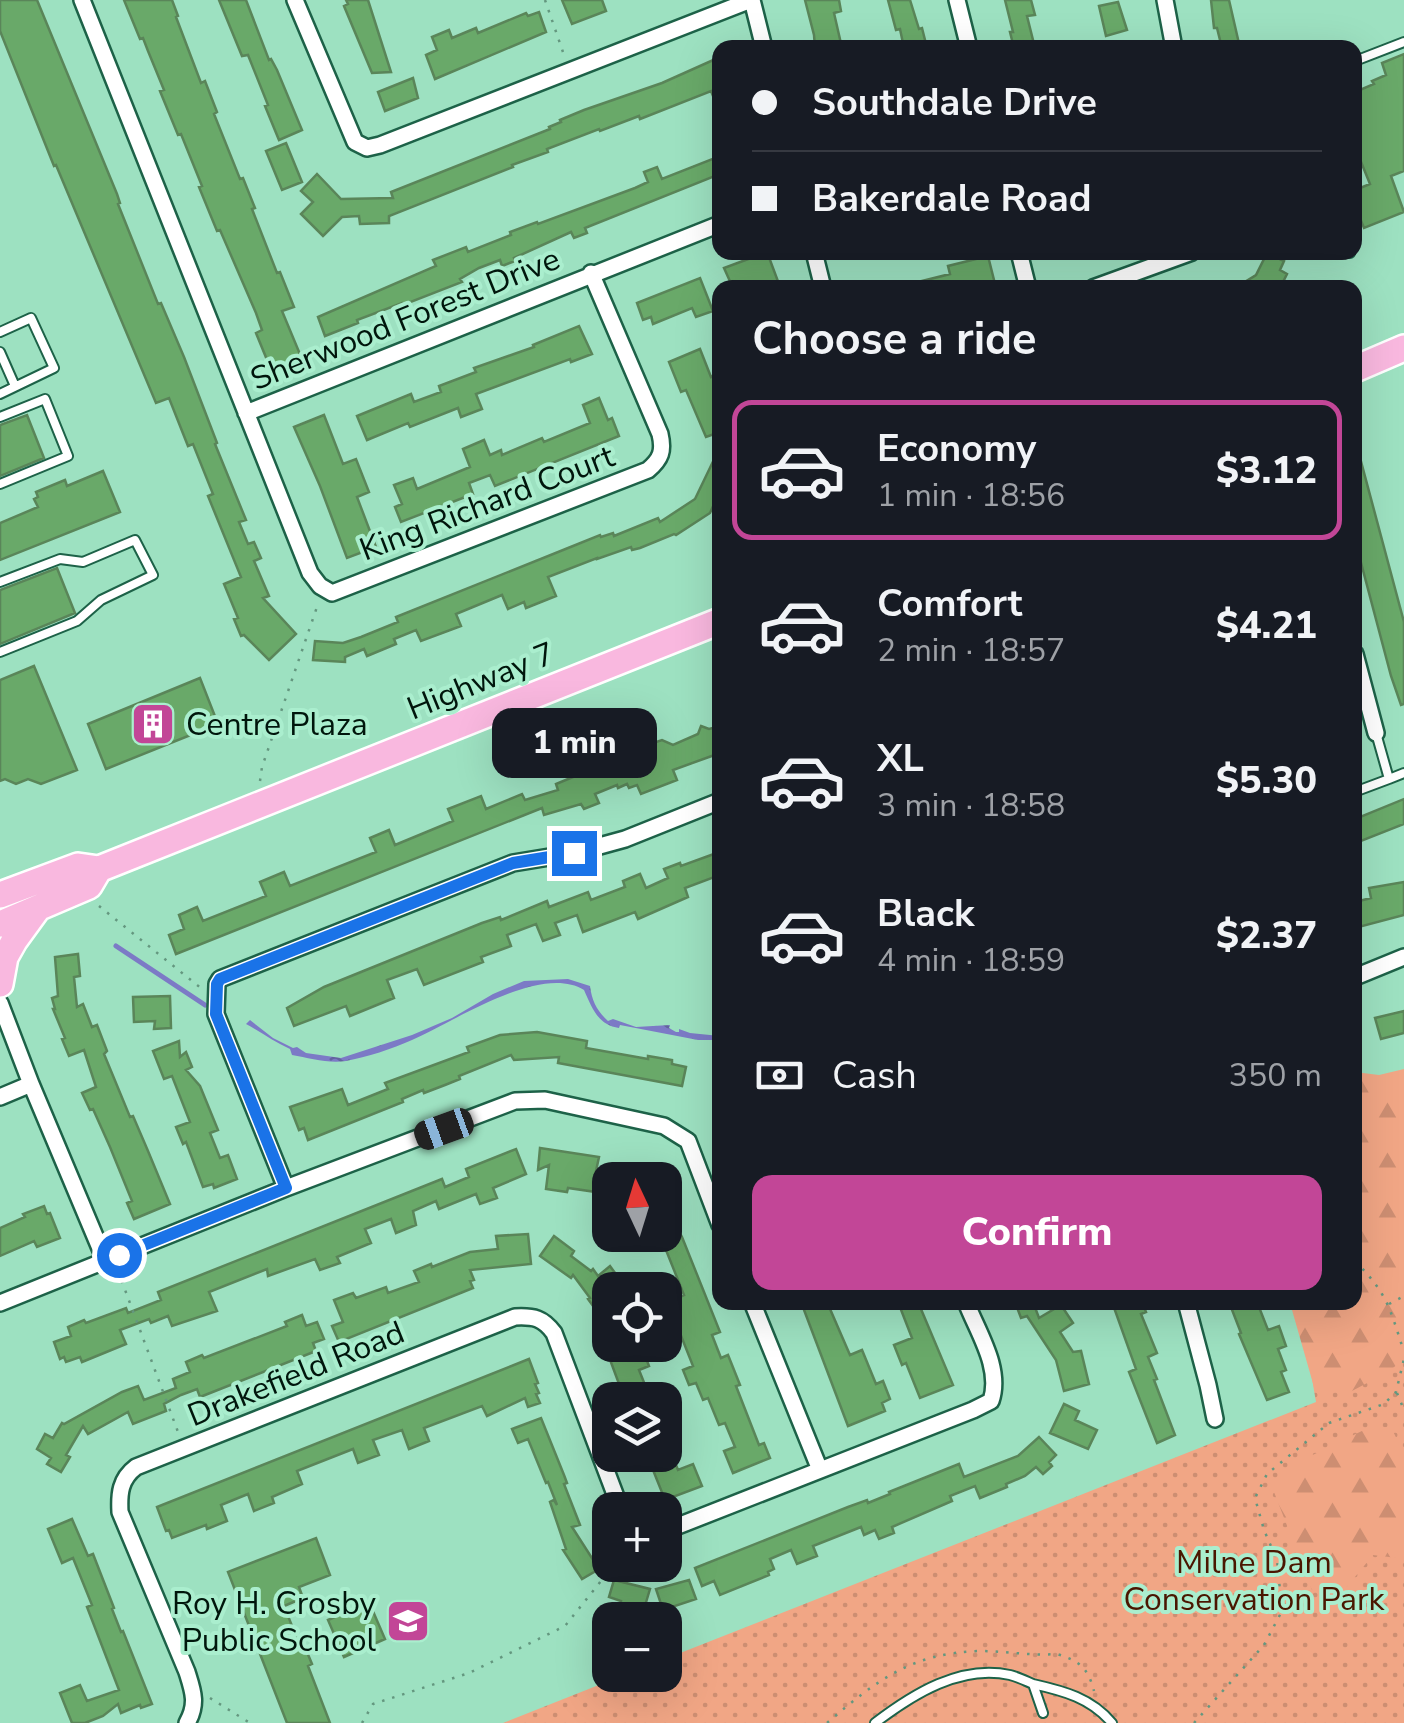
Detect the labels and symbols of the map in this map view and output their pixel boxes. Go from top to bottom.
street label: Sherwood Forest Drive [244,237,566,401]
street label: King Richard Court [354,434,621,571]
street label: Highway 7 [401,632,561,730]
building icon: Centre Plaza [130,701,176,747]
place label: Centre Plaza [186,703,368,746]
callout: 1 min [492,708,656,778]
route end [552,831,597,876]
car [411,1105,477,1153]
north arrow [592,1162,682,1252]
route start [97,1233,142,1278]
street label: Drakefield Road [181,1311,411,1437]
park label: Milne Dam Conservation Park [1123,1541,1386,1621]
place label: Roy H. Crosby Public School [172,1582,377,1662]
school or university icon: Roy H. Crosby Public School [385,1598,431,1644]

